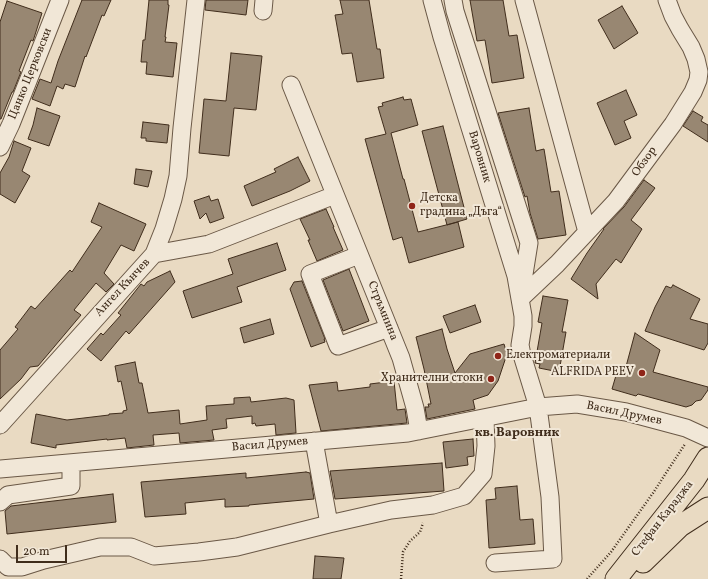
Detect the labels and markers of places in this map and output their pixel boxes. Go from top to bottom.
place label: Детска градина „Дъга“ [420,192,502,220]
marker: Детска градина „Дъга“ [407,201,417,211]
place label: Електроматериали [506,349,610,363]
marker: Електроматериали [493,351,503,361]
place label: ALFRIDA PEEV [551,366,634,380]
marker: ALFRIDA PEEV [637,368,647,378]
place label: Хранителни стоки [381,372,483,386]
marker: Хранителни стоки [486,374,496,384]

